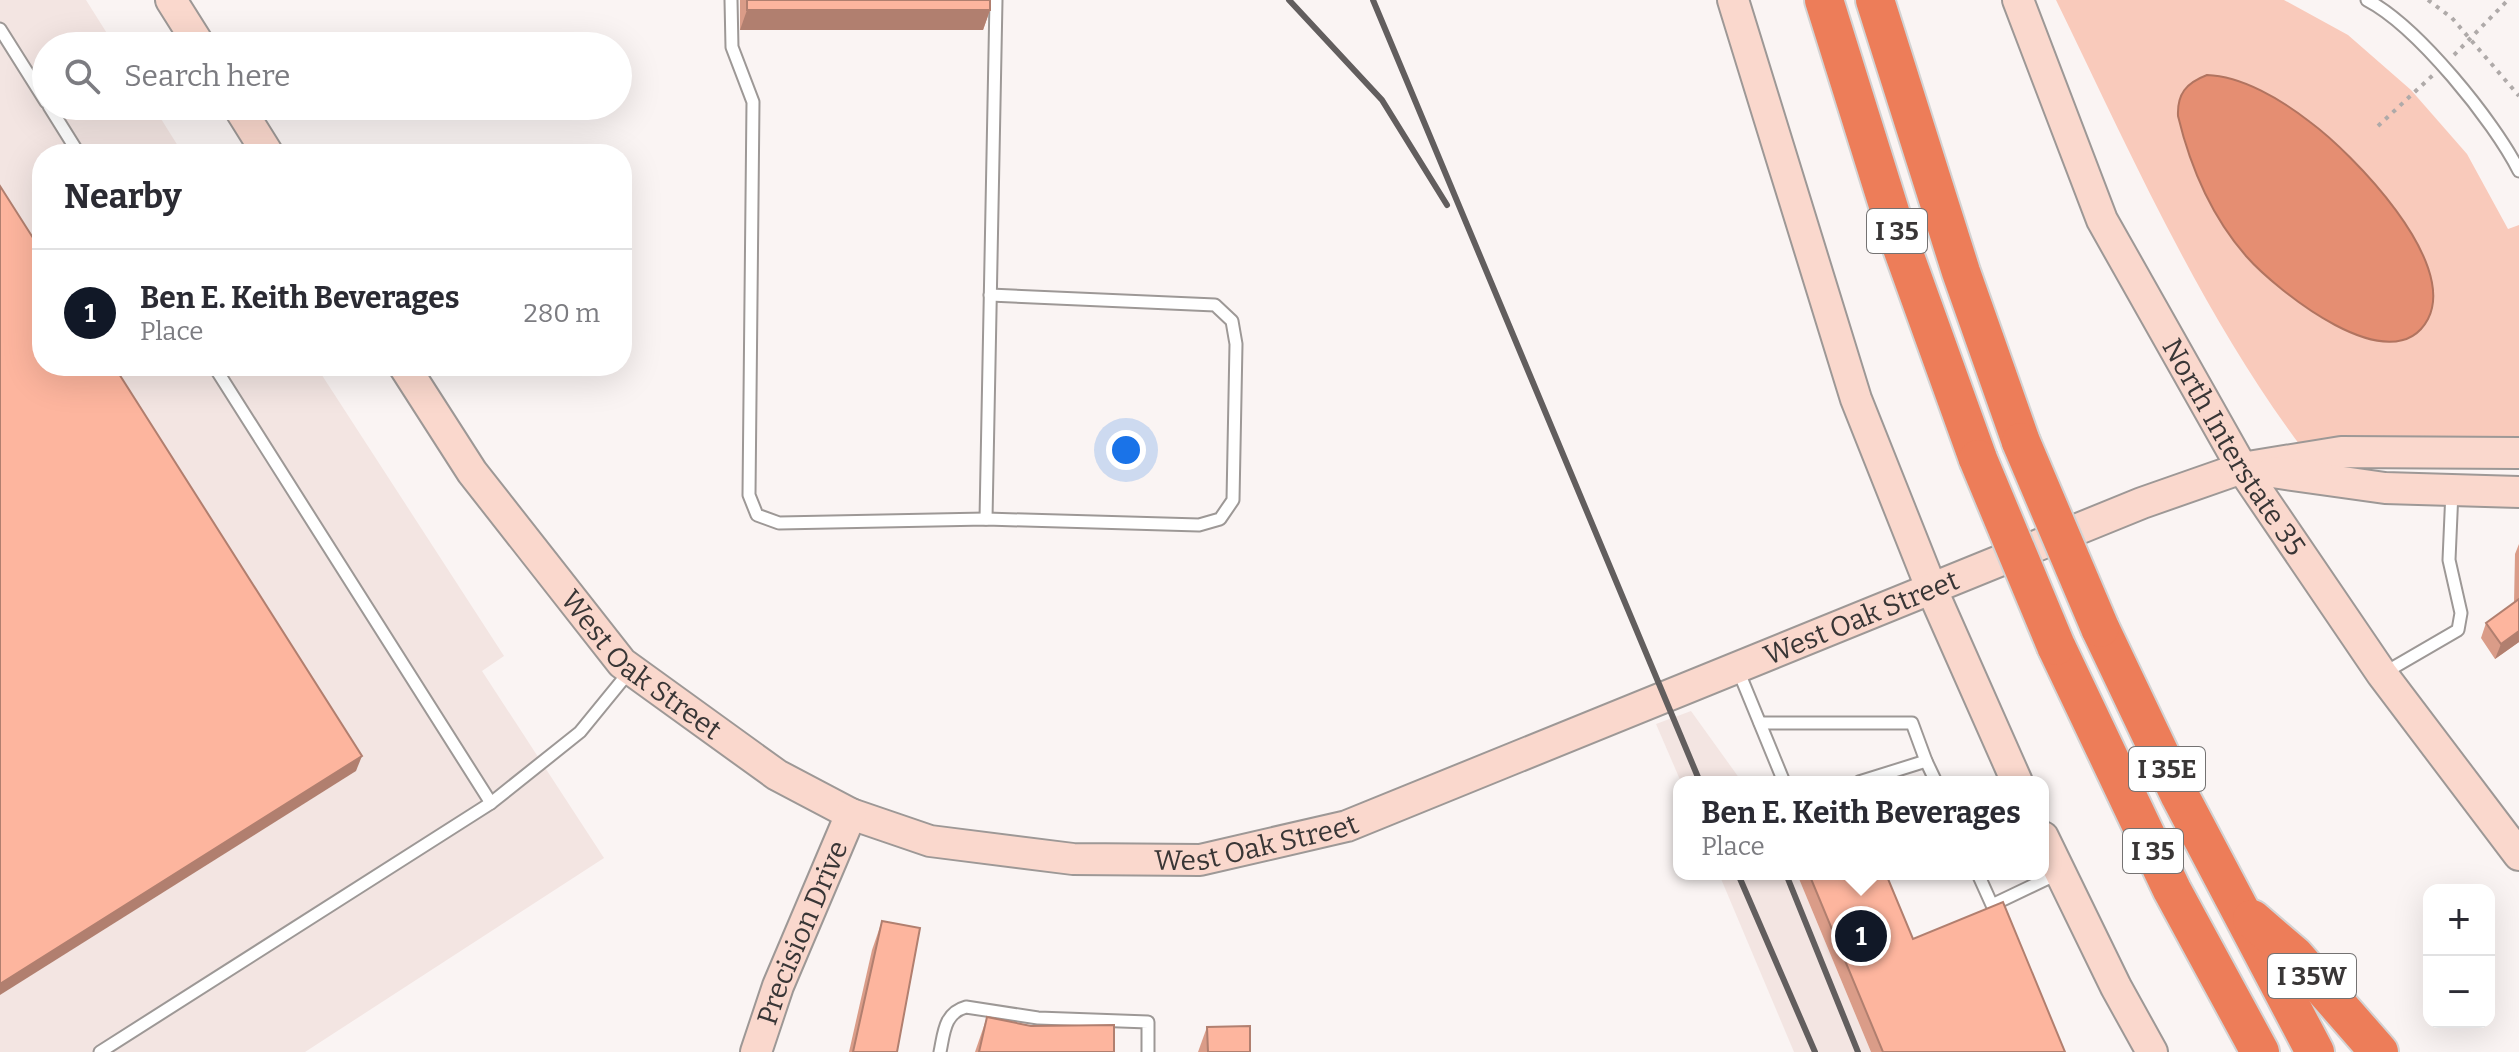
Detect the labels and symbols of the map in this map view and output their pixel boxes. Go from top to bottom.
road number: I 35 [1867,209,1927,253]
street label: North Interstate 35 [2156,332,2313,561]
your location [1106,430,1146,470]
street label: West Oak Street [1759,563,1963,671]
street label: West Oak Street [554,583,728,746]
road number: I 35E [2129,747,2205,791]
street label: West Oak Street [1154,807,1363,877]
road number: I 35 [2123,829,2183,873]
street label: Precision Drive [750,836,854,1029]
pin: 1 [1835,906,1887,966]
road number: I 35W [2268,954,2356,998]

